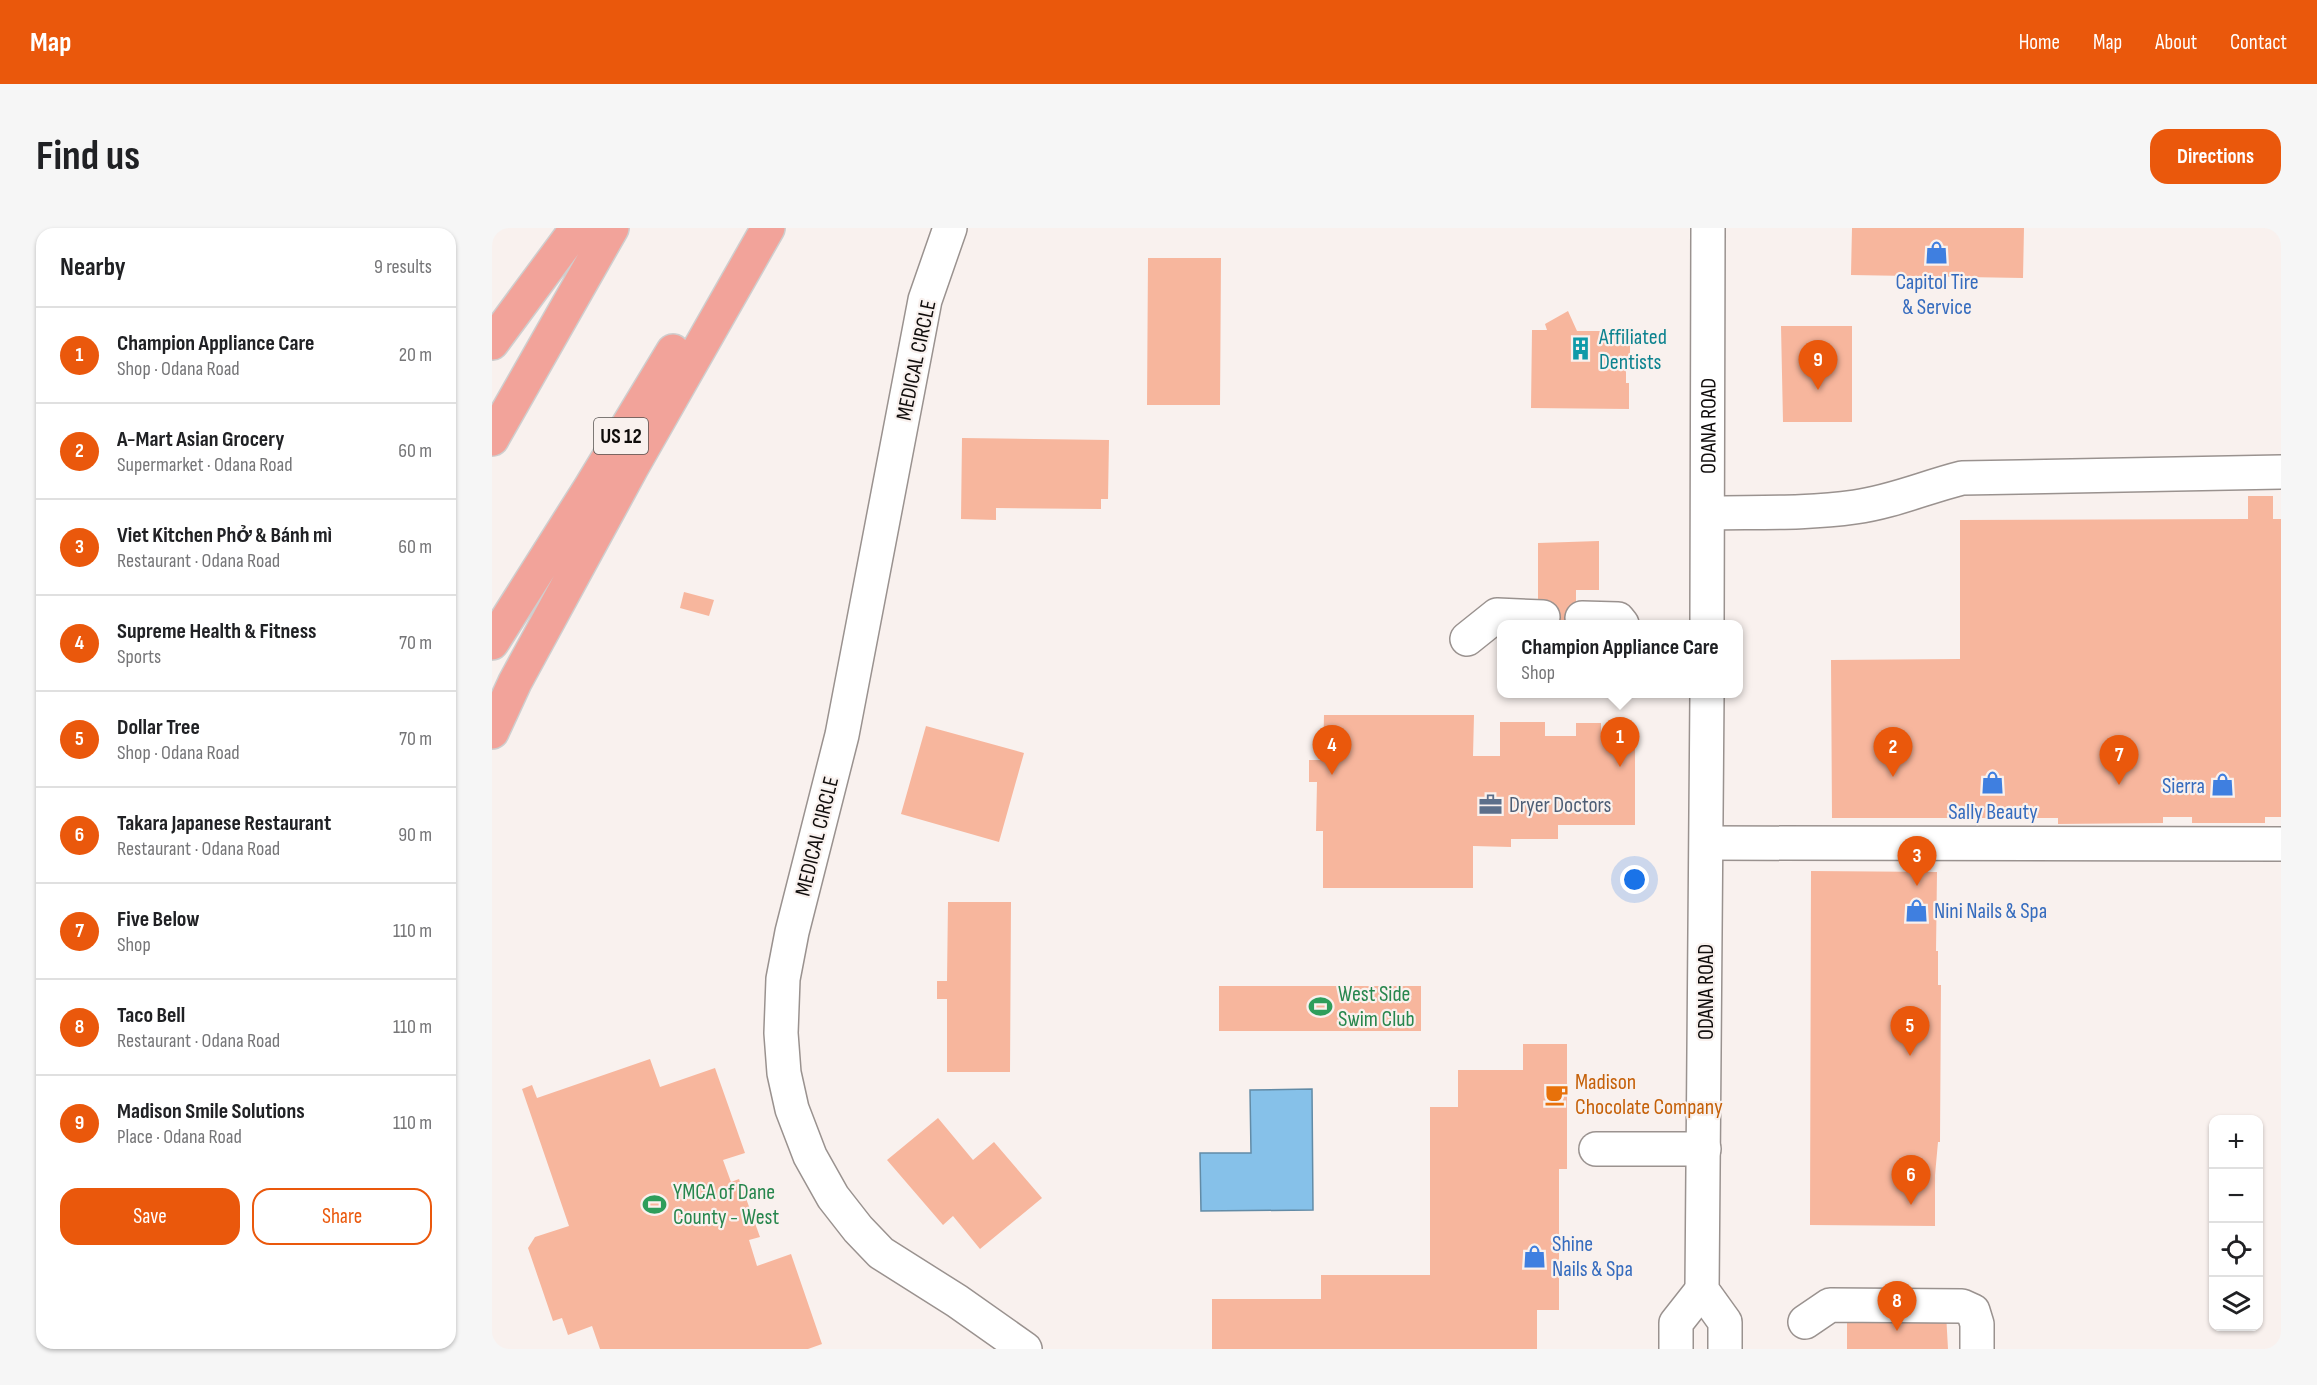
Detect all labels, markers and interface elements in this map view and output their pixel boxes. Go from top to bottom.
text: Map [30,26,71,59]
text: Home [2019,30,2060,55]
text: Map [2093,30,2122,55]
text: About [2155,30,2197,55]
text: Contact [2230,30,2287,55]
button: Directions [2150,129,2281,184]
text: Find us [36,131,140,182]
shop icon: Capitol Tire & Service [1924,239,1950,265]
text: Nearby [60,252,126,283]
text: 9 results [374,255,432,279]
place label: Capitol Tire & Service [1895,269,1979,321]
street label: MEDICAL CIRCLE [891,298,942,423]
place label: Affiliated Dentists [1598,324,1667,376]
text: Champion Appliance Care [117,330,314,357]
building icon: Affiliated Dentists [1568,336,1594,362]
pin: 9 [1798,340,1838,390]
text: 1 [76,343,83,367]
text: 20 m [399,343,432,367]
text: Shop · Odana Road [117,357,240,381]
street label: ODANA ROAD [1695,378,1723,474]
road number: US 12 [594,418,648,454]
text: A-Mart Asian Grocery [117,426,284,453]
text: 2 [75,439,84,463]
text: 60 m [398,439,432,463]
text: Supermarket · Odana Road [117,453,293,477]
text: Viet Kitchen Phở & Bánh mì [117,522,332,549]
text: 3 [75,535,84,559]
text: 60 m [398,535,432,559]
text: Restaurant · Odana Road [117,549,280,573]
text: Supreme Health & Fitness [117,618,316,645]
popup [1497,620,1743,698]
text: 4 [75,631,84,655]
text: 70 m [399,631,432,655]
text: Champion Appliance Care [1521,634,1719,661]
text: Sports [117,645,161,669]
text: Shop [1521,661,1555,685]
text: Dollar Tree [117,714,200,741]
pin: 1 [1600,718,1640,767]
pin: 4 [1312,726,1352,775]
text: 5 [75,727,84,751]
text: 70 m [399,727,432,751]
pin: 2 [1874,728,1912,777]
pin: 7 [2100,736,2138,785]
text: Shop · Odana Road [117,741,240,765]
shop icon: Sally Beauty [1980,769,2006,795]
shop icon: Sierra [2210,772,2236,798]
place label: Sierra [2162,773,2205,800]
street label: MEDICAL CIRCLE [790,774,845,899]
office icon: Dryer Doctors [1478,791,1504,817]
place label: Dryer Doctors [1509,792,1612,819]
place label: Sally Beauty [1948,799,2038,826]
text: Takara Japanese Restaurant [117,810,331,837]
text: 6 [75,823,84,847]
text: 90 m [398,823,432,847]
pin: 3 [1898,836,1936,886]
text: Restaurant · Odana Road [117,837,280,861]
your location [1620,865,1649,894]
shop icon: Nini Nails & Spa [1903,897,1929,923]
place label: Nini Nails & Spa [1934,898,2047,925]
text: Five Below [117,906,200,933]
text: 7 [75,919,84,943]
text: 110 m [393,919,432,943]
text: Shop [117,933,151,957]
street label: ODANA ROAD [1693,944,1720,1040]
place label: West Side Swim Club [1338,981,1415,1033]
sports icon: West Side Swim Club [1307,993,1333,1019]
text: Taco Bell [117,1002,185,1029]
pin: 5 [1890,1006,1930,1056]
text: 8 [75,1015,84,1039]
text: 110 m [393,1015,432,1039]
text: Restaurant · Odana Road [117,1029,280,1053]
place label: Madison Chocolate Company [1575,1069,1723,1121]
cafe icon: Madison Chocolate Company [1544,1081,1570,1107]
text: Madison Smile Solutions [117,1098,305,1125]
text: 9 [75,1111,84,1135]
text: 110 m [393,1111,432,1135]
map controls [2209,1115,2263,1331]
button: + [2209,1115,2263,1169]
text: Place · Odana Road [117,1125,242,1149]
pin: 6 [1892,1156,1930,1205]
button: − [2209,1169,2263,1223]
place label: YMCA of Dane County - West [673,1179,779,1231]
button: Save [60,1188,240,1245]
button: Share [252,1188,432,1245]
sports icon: YMCA of Dane County - West [642,1191,668,1217]
button: locate [2209,1223,2263,1277]
place label: Shine Nails & Spa [1552,1231,1633,1283]
shop icon: Shine Nails & Spa [1521,1243,1547,1269]
button: layers [2209,1277,2263,1331]
pin: 8 [1878,1282,1916,1331]

